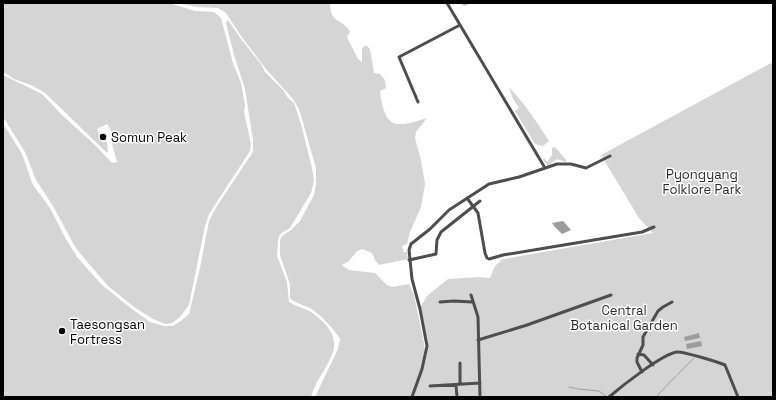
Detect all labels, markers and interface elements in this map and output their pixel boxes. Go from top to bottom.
place label: Somun Peak [111,129,187,146]
marker: Somun Peak [98,132,108,142]
park label: Pyongyang Folklore Park [662,166,742,198]
park label: Central Botanical Garden [570,302,678,334]
place label: Taesongsan Fortress [70,316,145,348]
marker: Taesongsan Fortress [57,326,67,336]

